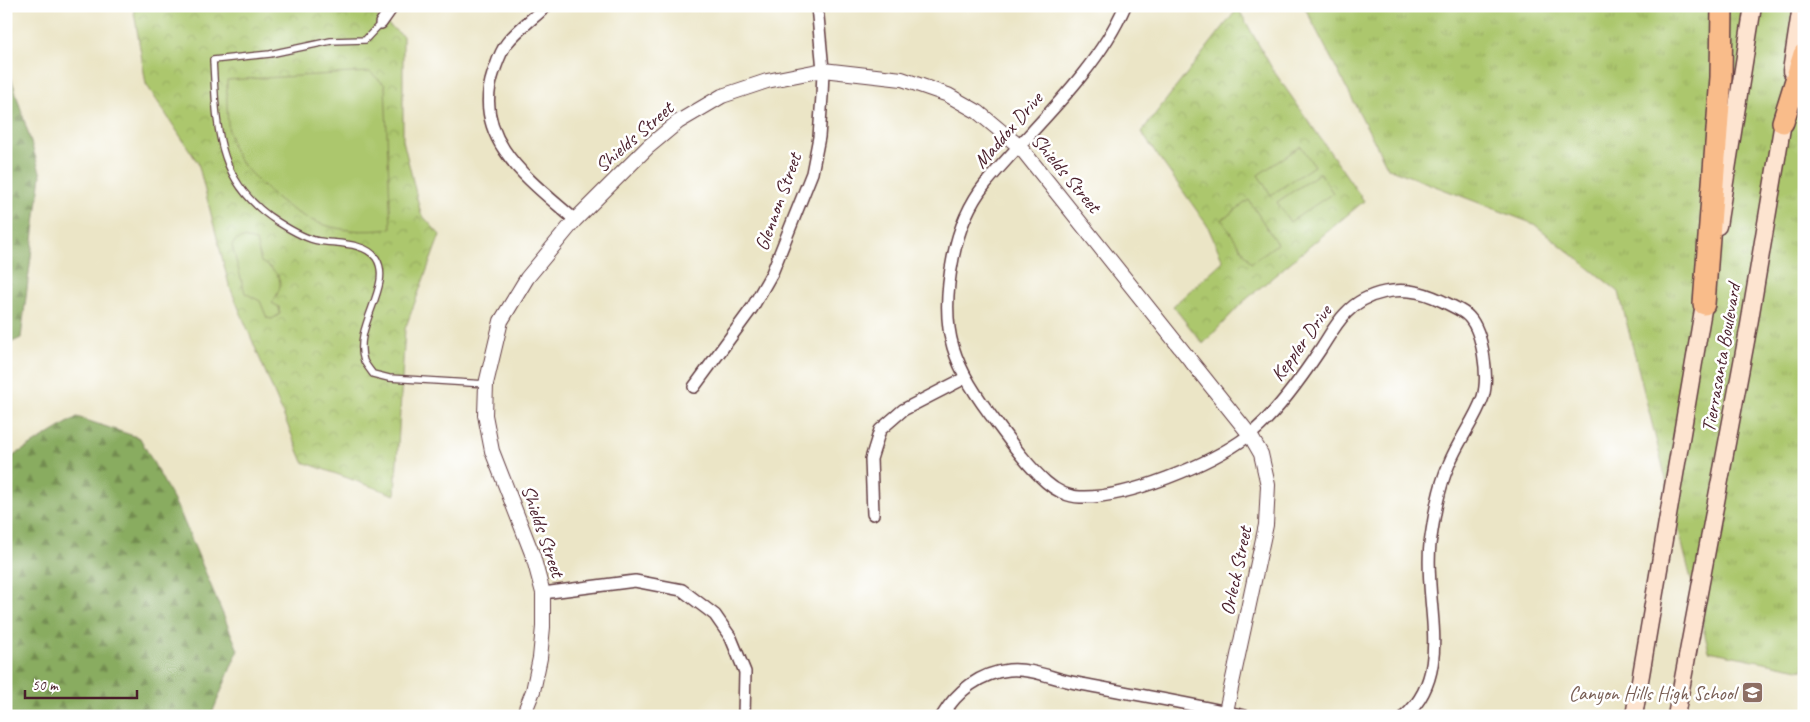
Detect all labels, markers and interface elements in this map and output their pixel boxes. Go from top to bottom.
street label: Maddox Drive [968,85,1049,173]
street label: Shields Street [590,95,680,178]
street label: Shields Street [1026,128,1108,220]
street label: Glennon Street [749,148,808,254]
street label: Tierrasanta Boulevard [1696,279,1747,434]
street label: Keppler Drive [1265,299,1338,386]
street label: Shields Street [516,482,571,583]
street label: Orleck Street [1214,522,1258,618]
scale bar [25,667,138,699]
text: 50 m [32,676,59,695]
place label: Canyon Hills High School [1569,681,1740,706]
school or university icon: Canyon Hills High School [1740,681,1764,705]

